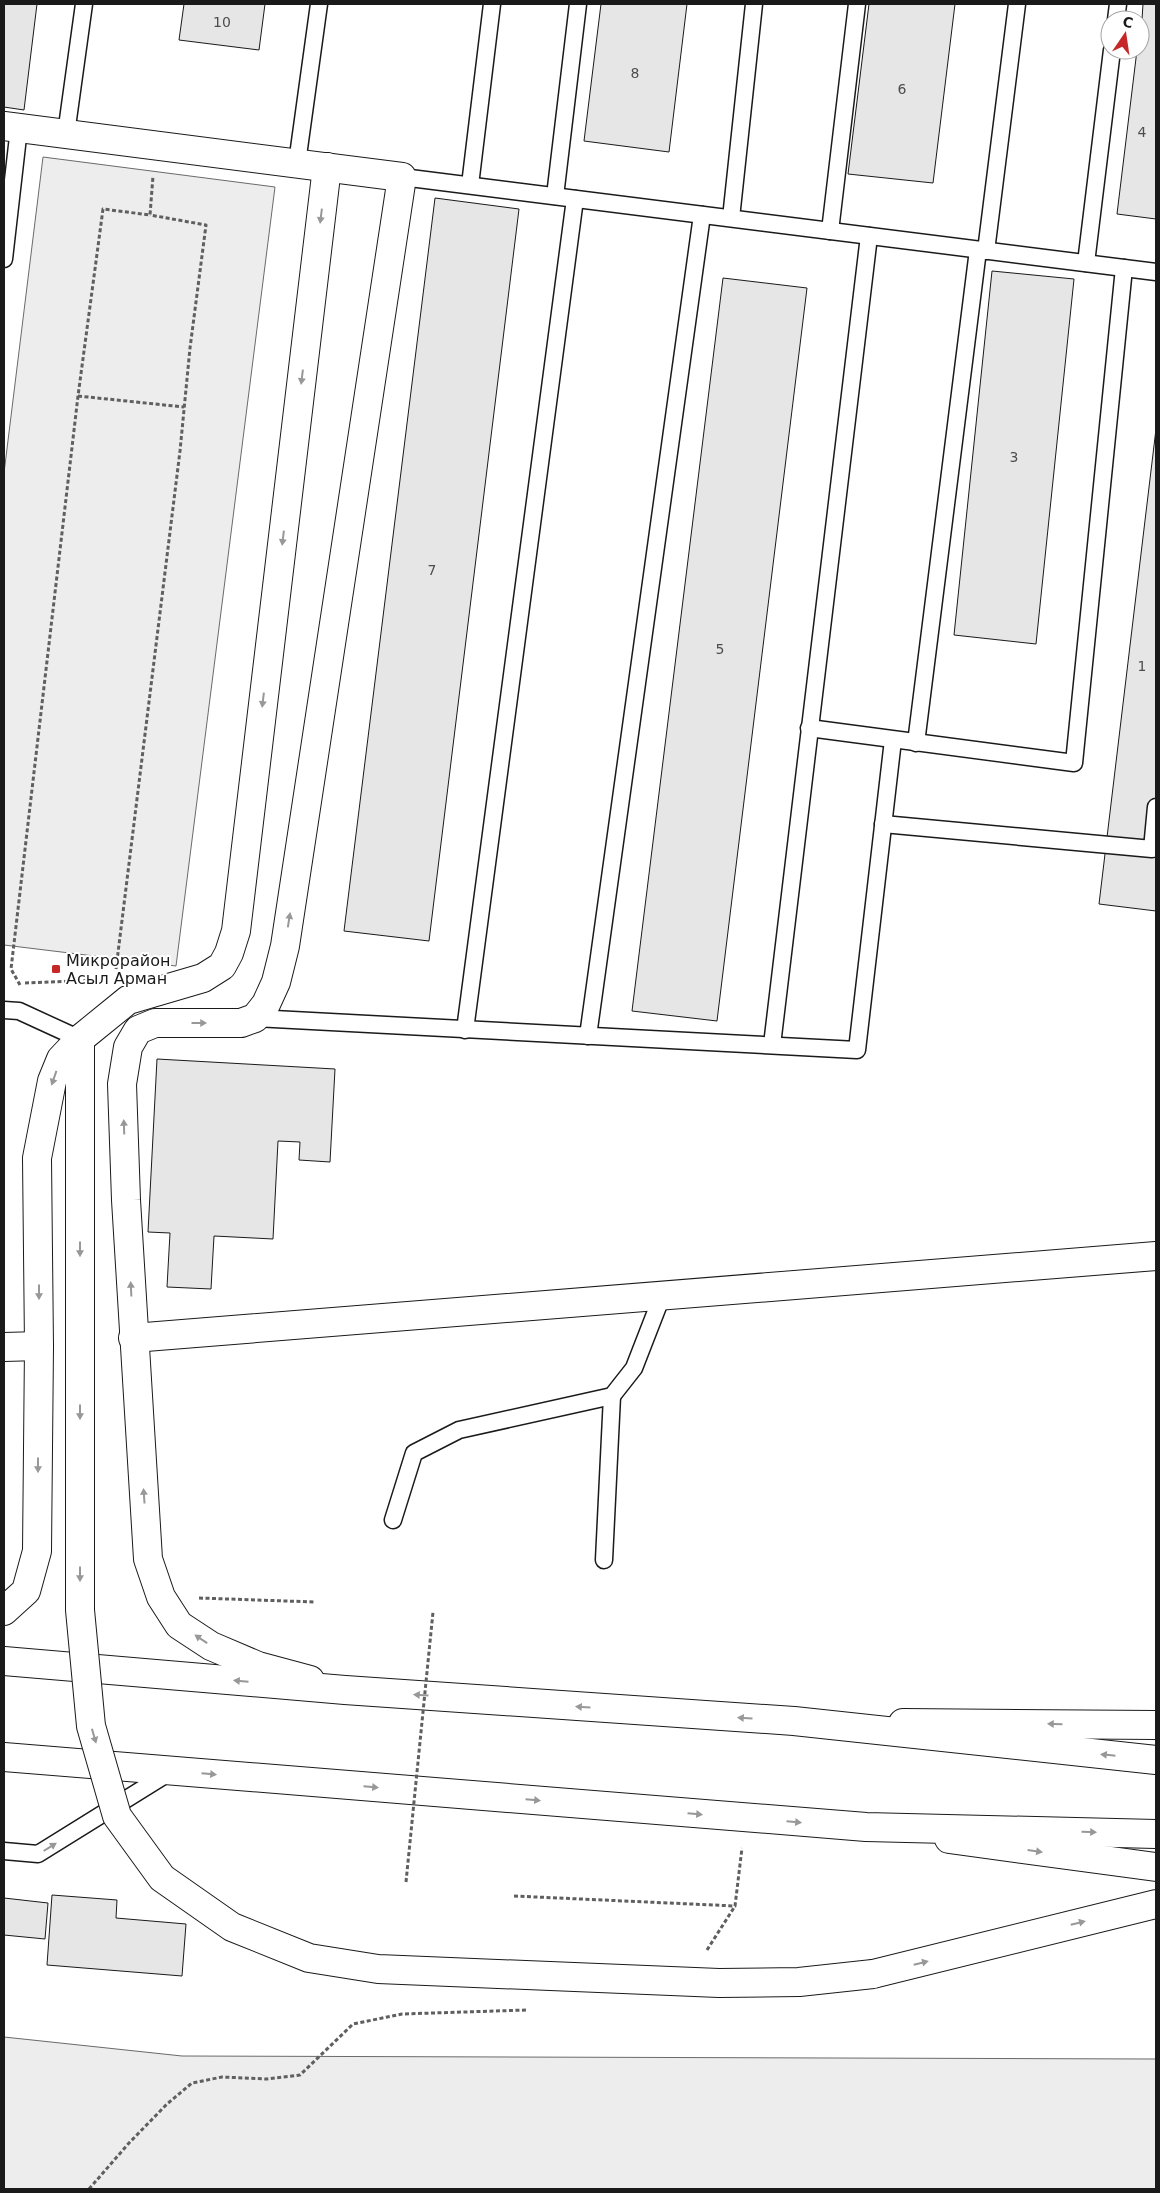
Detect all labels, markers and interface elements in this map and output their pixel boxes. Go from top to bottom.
north arrow [1100,10,1150,60]
text: С [1121,13,1135,31]
house number: 10 [213,14,231,30]
house number: 8 [631,65,639,81]
house number: 6 [898,81,907,97]
house number: 4 [1138,124,1147,140]
one-way arrow [317,208,325,224]
one-way arrow [298,369,306,385]
house number: 3 [1010,449,1018,465]
one-way arrow [279,531,287,547]
house number: 7 [428,562,436,578]
house number: 5 [716,641,724,657]
house number: 1 [1138,658,1146,674]
one-way arrow [259,692,267,708]
one-way arrow [286,911,294,927]
place label: Микрорайон Асыл Арман [66,951,170,988]
marker: Микрорайон Асыл Арман [50,963,62,975]
one-way arrow [192,1019,208,1027]
one-way arrow [50,1071,57,1086]
one-way arrow [119,1119,127,1135]
one-way arrow [76,1241,84,1257]
one-way arrow [126,1281,134,1297]
one-way arrow [35,1284,43,1300]
one-way arrow [76,1404,84,1420]
one-way arrow [34,1457,42,1473]
one-way arrow [139,1488,147,1504]
one-way arrow [76,1566,84,1582]
one-way arrow [194,1634,208,1644]
one-way arrow [233,1677,249,1685]
one-way arrow [412,1691,428,1699]
one-way arrow [575,1702,591,1710]
one-way arrow [737,1714,753,1722]
one-way arrow [1047,1720,1063,1728]
one-way arrow [90,1728,98,1743]
one-way arrow [1099,1751,1115,1759]
one-way arrow [202,1770,218,1778]
one-way arrow [364,1783,380,1791]
one-way arrow [526,1797,542,1805]
one-way arrow [687,1810,703,1818]
one-way arrow [787,1818,803,1826]
one-way arrow [1082,1829,1098,1837]
one-way arrow [44,1842,57,1851]
one-way arrow [1028,1847,1044,1855]
one-way arrow [1071,1919,1086,1927]
one-way arrow [913,1958,928,1966]

